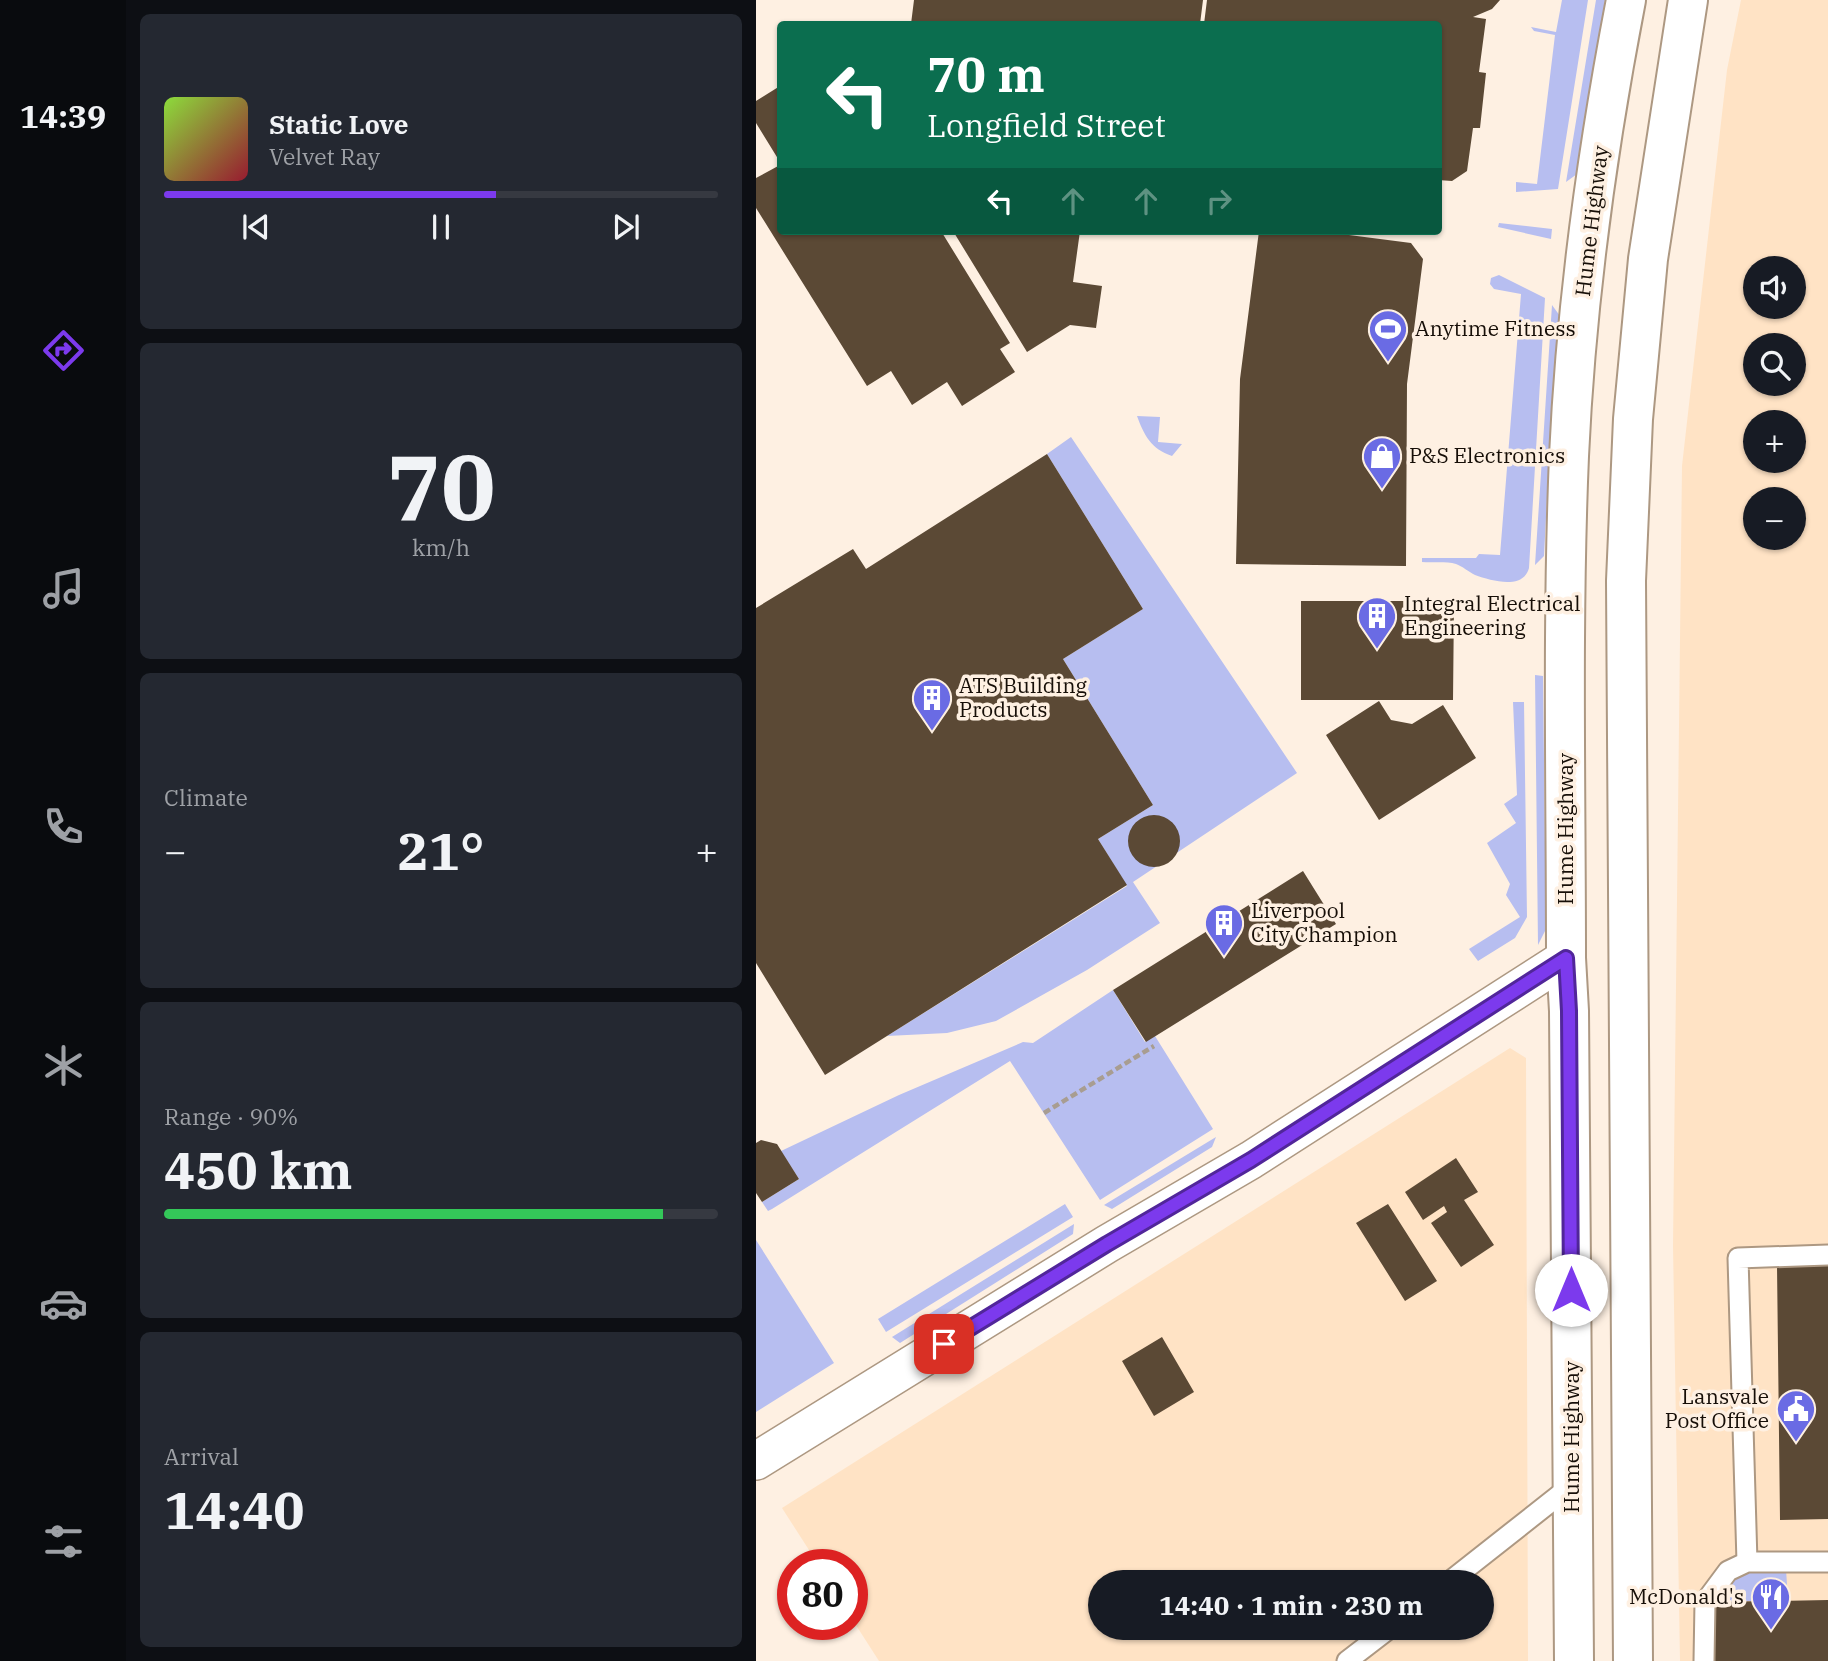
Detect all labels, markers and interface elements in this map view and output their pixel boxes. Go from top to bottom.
text: 70 m [927,42,1045,105]
icon: left [812,49,903,140]
text: 14:39 [20,95,106,137]
text: Longfield Street [927,104,1166,146]
text: Static Love [269,107,408,141]
text: Velvet Ray [269,141,380,171]
street label: Hume Highway [1568,143,1614,298]
icon: left [981,182,1019,220]
icon: ahead [1054,182,1092,220]
icon: ahead [1127,182,1165,220]
icon: right [1200,182,1238,220]
icon: previous [237,208,275,246]
icon: pause [422,208,460,246]
icon: next [607,208,645,246]
map controls [1743,256,1806,550]
button: sound [1743,256,1806,319]
sports icon: Anytime Fitness [1367,308,1409,363]
place label: Anytime Fitness [1415,314,1576,342]
icon: directions [39,326,88,375]
button: search [1743,333,1806,396]
button: + [1743,410,1806,473]
text: 70 [386,427,496,545]
shop icon: P&S Electronics [1361,435,1403,490]
place label: P&S Electronics [1409,441,1565,469]
button: − [1743,487,1806,550]
text: km/h [412,532,470,562]
icon: music [39,564,88,613]
place label: Integral Electrical Engineering [1404,589,1580,641]
building icon: Integral Electrical Engineering [1356,595,1398,650]
place label: ATS Building Products [959,671,1088,723]
building icon: ATS Building Products [911,677,953,732]
street label: Hume Highway [1551,752,1579,905]
text: Climate [164,782,248,812]
icon: phone [39,802,88,851]
text: 21° [398,817,484,884]
text: − [164,826,187,875]
text: + [695,826,718,875]
place label: Liverpool City Champion [1251,896,1398,948]
building icon: Liverpool City Champion [1203,902,1245,957]
icon: climate [39,1041,88,1090]
text: Range · 90% [164,1101,298,1131]
text: 450 km [164,1136,353,1203]
position arrow [1534,1253,1608,1327]
icon: car [39,1279,88,1328]
pin [914,1314,974,1374]
icon: arrive [925,1325,963,1363]
street label: Hume Highway [1557,1360,1585,1513]
place label: Lansvale Post Office [1665,1382,1769,1434]
public building icon: Lansvale Post Office [1775,1388,1817,1443]
text: Arrival [164,1441,239,1471]
text: 14:40 [164,1476,305,1543]
icon: filters [39,1517,88,1566]
speed limit sign: 80 [777,1549,868,1640]
restaurant icon: McDonald's [1750,1576,1792,1631]
place label: McDonald's [1629,1582,1744,1610]
text: 14:40 · 1 min · 230 m [1159,1588,1423,1622]

